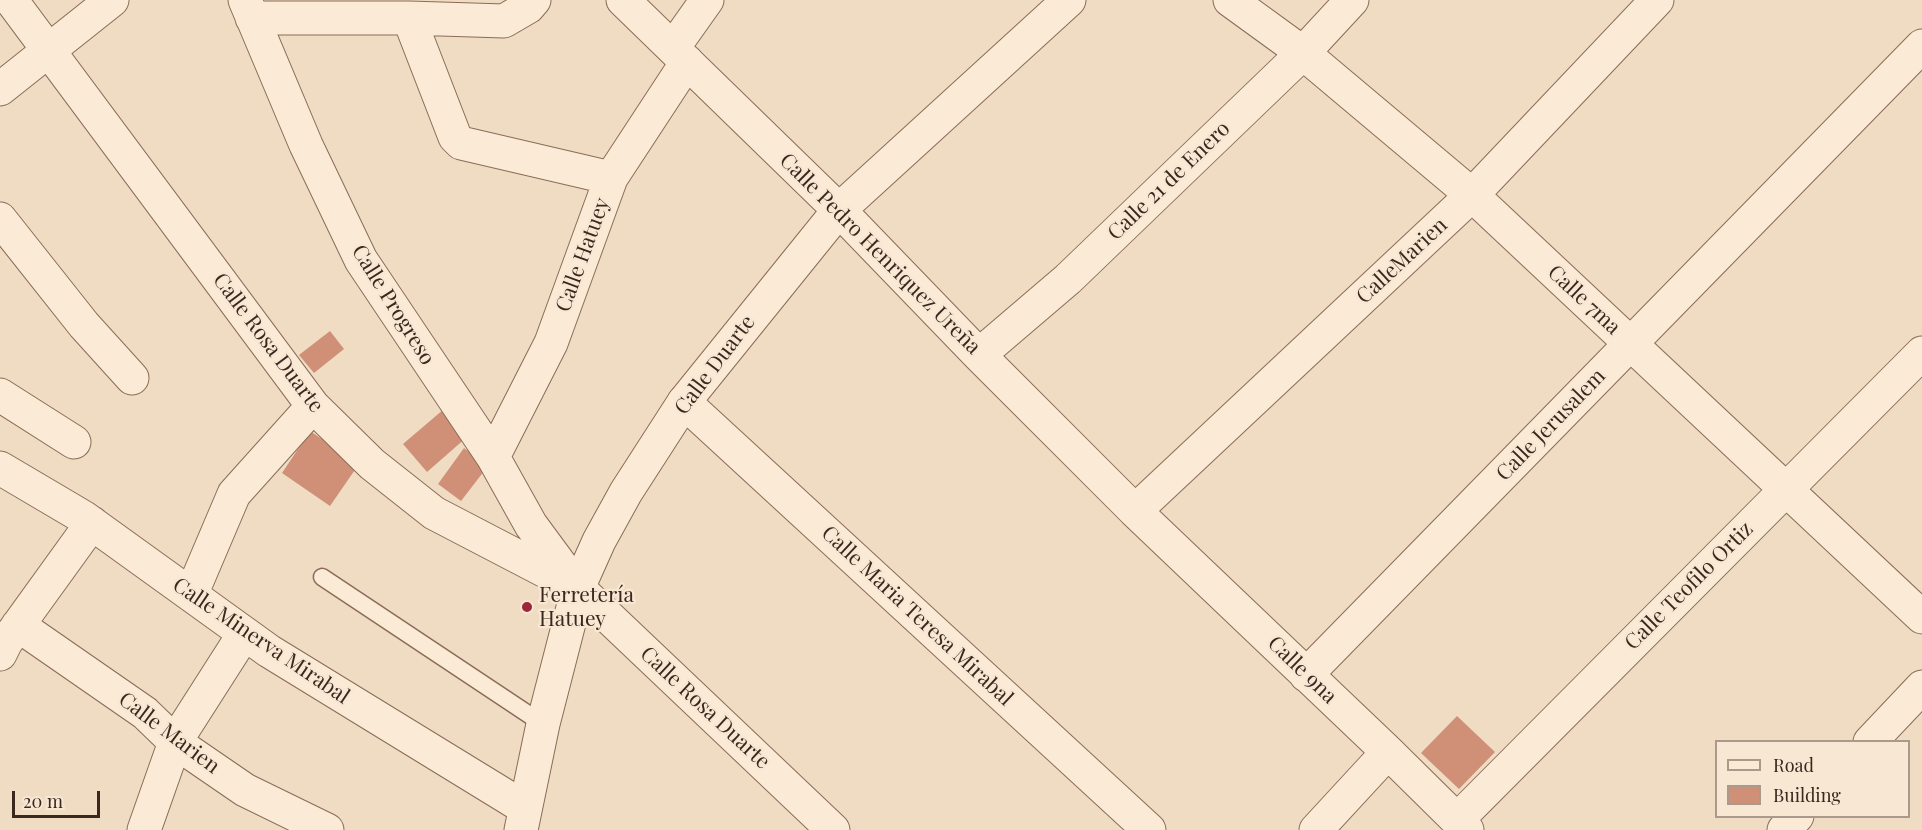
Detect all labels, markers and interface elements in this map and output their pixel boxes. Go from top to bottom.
street label: Calle 21 de Enero [1103,116,1235,246]
street label: Calle Pedro Henriquez Ureña [774,148,986,360]
street label: Calle Hatuey [551,195,615,315]
street label: CalleMarien [1352,213,1452,309]
street label: Calle Progreso [346,240,440,370]
street label: Calle 7ma [1542,260,1626,340]
street label: Calle Rosa Duarte [207,268,329,418]
street label: Calle Duarte [669,310,761,420]
street label: Calle Jerusalem [1491,364,1611,486]
street label: Calle Teofilo Ortiz [1620,517,1758,655]
street label: Calle Maria Teresa Mirabal [816,521,1018,711]
street label: Calle Minerva Mirabal [168,572,354,710]
place label: Ferretería Hatuey [539,582,634,632]
marker: Ferretería Hatuey [520,600,534,614]
street label: Calle 9na [1262,631,1342,709]
street label: Calle Rosa Duarte [635,641,775,775]
street label: Calle Marien [114,687,224,779]
legend [1715,740,1910,818]
text: Road [1773,753,1814,777]
scale bar [15,779,104,817]
text: Building [1773,783,1841,807]
text: 20 m [23,789,63,813]

